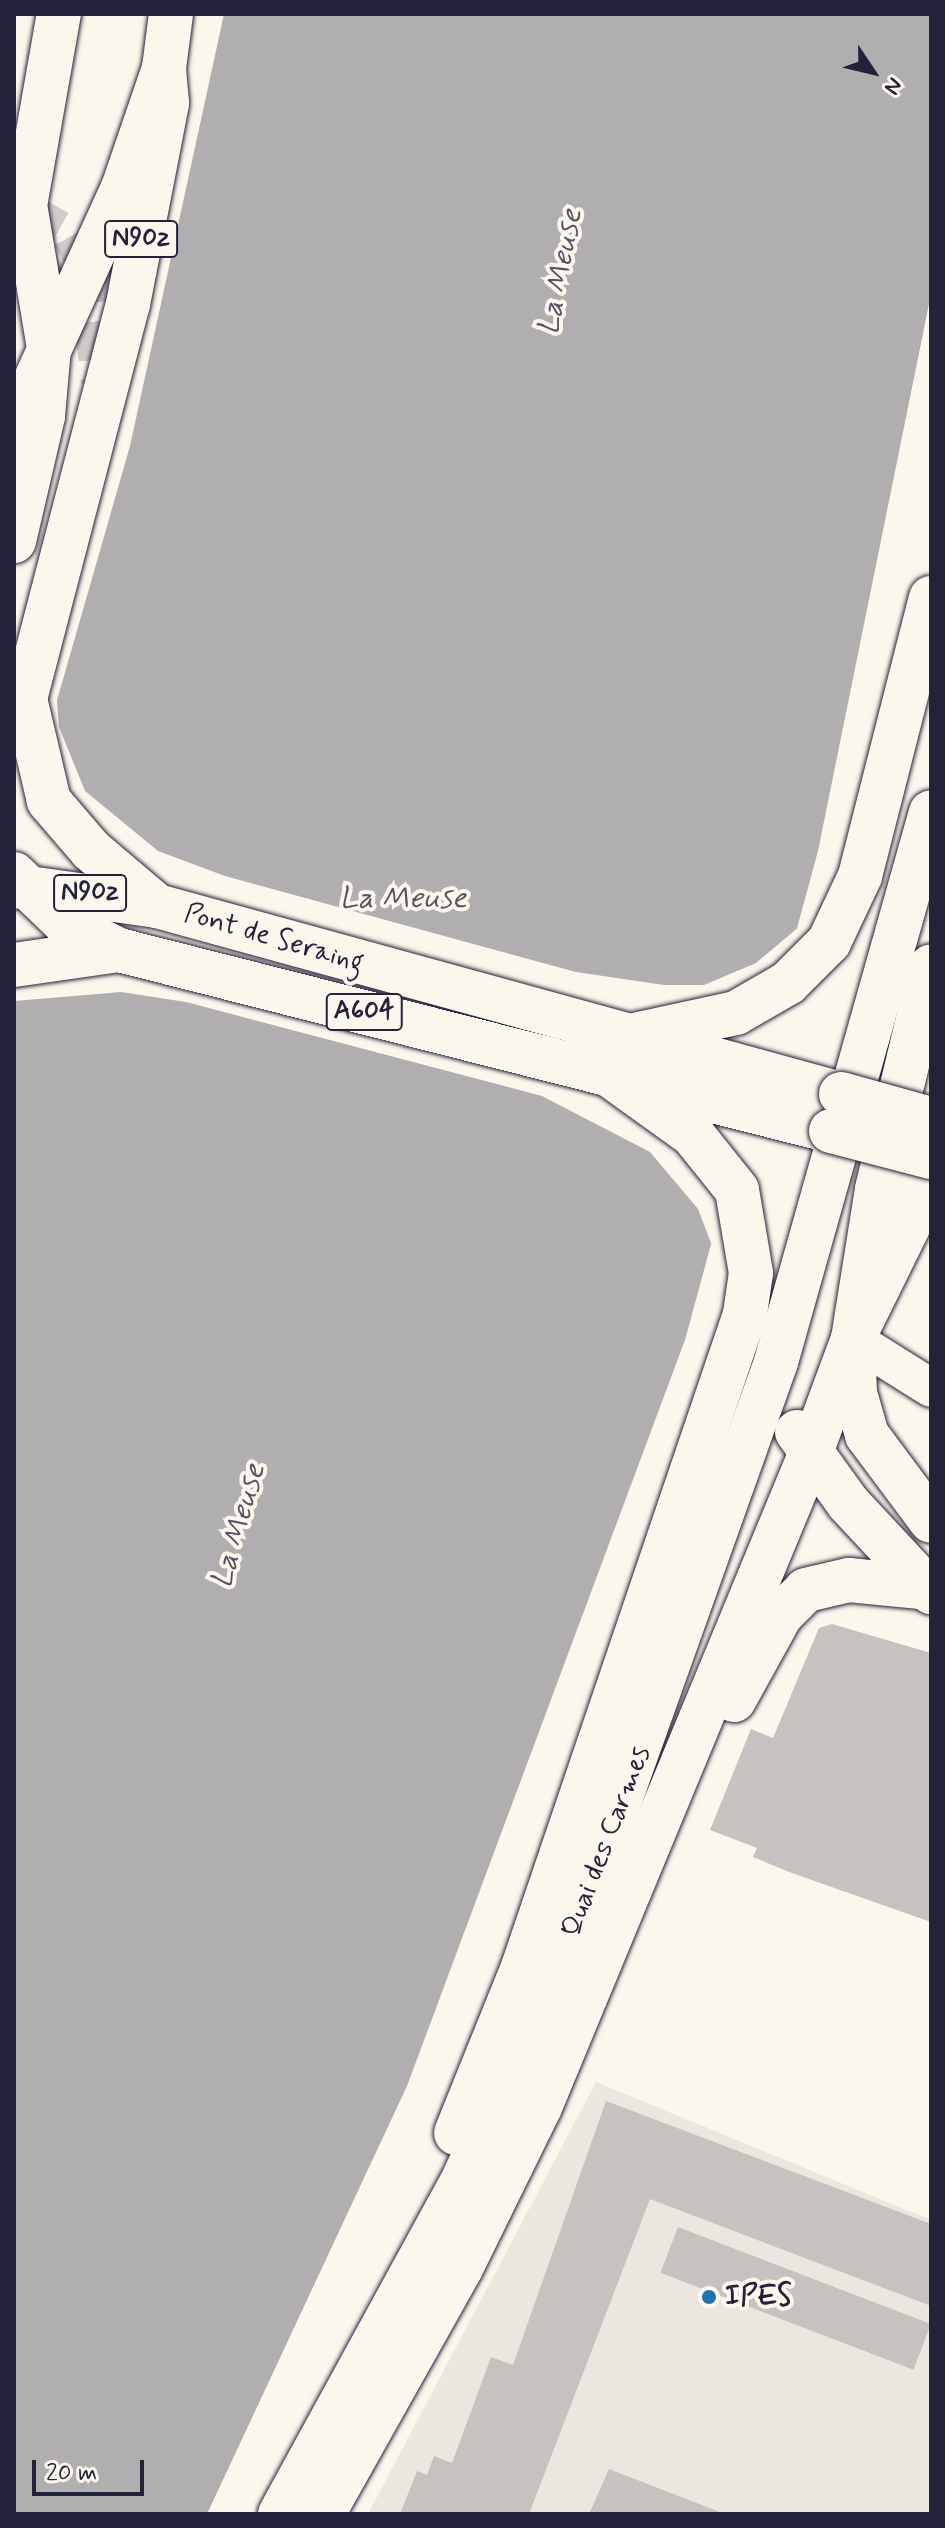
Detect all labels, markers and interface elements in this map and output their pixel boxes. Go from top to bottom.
north arrow [833,32,913,112]
text: N [877,72,908,100]
water label: La Meuse [532,209,590,335]
road number: N90z [103,217,179,261]
road number: N90z [52,871,128,915]
water label: La Meuse [342,881,464,917]
street label: Pont de Seraing [178,897,370,981]
road number: A604 [324,990,404,1034]
water label: La Meuse [205,1463,273,1589]
street label: Quai des Carmes [554,1738,660,1946]
place label: IPES [725,2280,791,2314]
marker: IPES [700,2288,718,2306]
scale bar [36,2444,148,2494]
text: 20 m [46,2458,97,2489]

